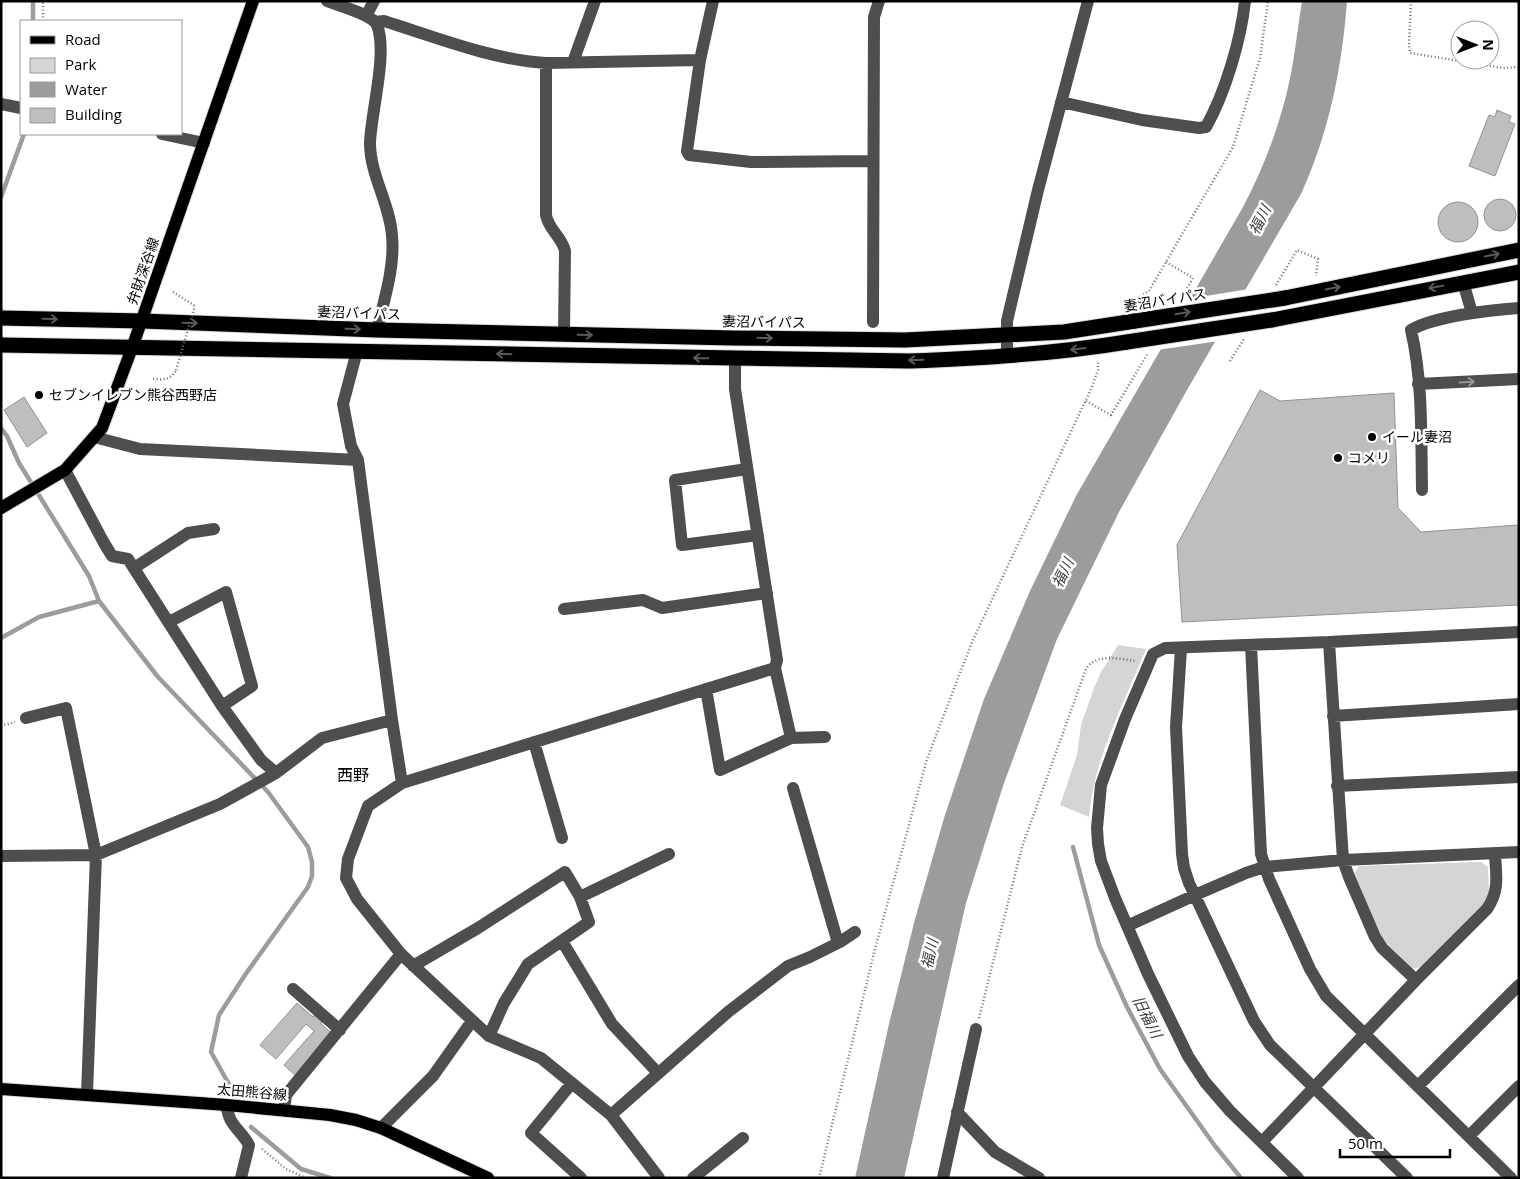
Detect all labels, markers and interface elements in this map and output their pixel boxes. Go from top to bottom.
legend [20,20,182,135]
north arrow [1450,20,1500,70]
text: Road [65,29,101,49]
text: N [1479,39,1498,51]
text: Park [65,54,96,74]
text: Water [65,79,107,99]
text: Building [65,104,122,124]
water label: 福川 [1243,200,1276,237]
street label: 弁財深谷線 [122,235,163,307]
one-way arrow [1483,250,1499,260]
one-way arrow [1324,283,1340,292]
one-way arrow [1429,283,1445,293]
street label: 妻沼バイパス [1122,284,1208,315]
street label: 妻沼バイパス [317,302,401,323]
one-way arrow [1175,308,1191,318]
street label: 妻沼バイパス [722,311,806,332]
one-way arrow [42,314,58,324]
one-way arrow [182,318,198,327]
one-way arrow [344,324,360,334]
one-way arrow [577,330,593,339]
one-way arrow [756,333,773,343]
one-way arrow [1071,344,1087,354]
one-way arrow [496,349,512,359]
one-way arrow [694,353,710,363]
one-way arrow [909,356,925,365]
one-way arrow [1459,377,1475,386]
place label: セブンイレブン熊谷西野店 [49,385,217,404]
marker: セブンイレブン熊谷西野店 [33,389,45,401]
place label: イール妻沼 [1382,427,1452,446]
marker: イール妻沼 [1366,431,1378,443]
place label: コメリ [1348,448,1390,467]
marker: コメリ [1332,452,1344,464]
water label: 福川 [1047,553,1079,590]
district label: 西野 [337,764,369,786]
water label: 福川 [916,935,943,971]
water label: 旧福川 [1129,992,1168,1043]
street label: 太田熊谷線 [216,1079,288,1104]
scale bar [1340,1126,1450,1158]
text: 50 m [1348,1133,1383,1153]

